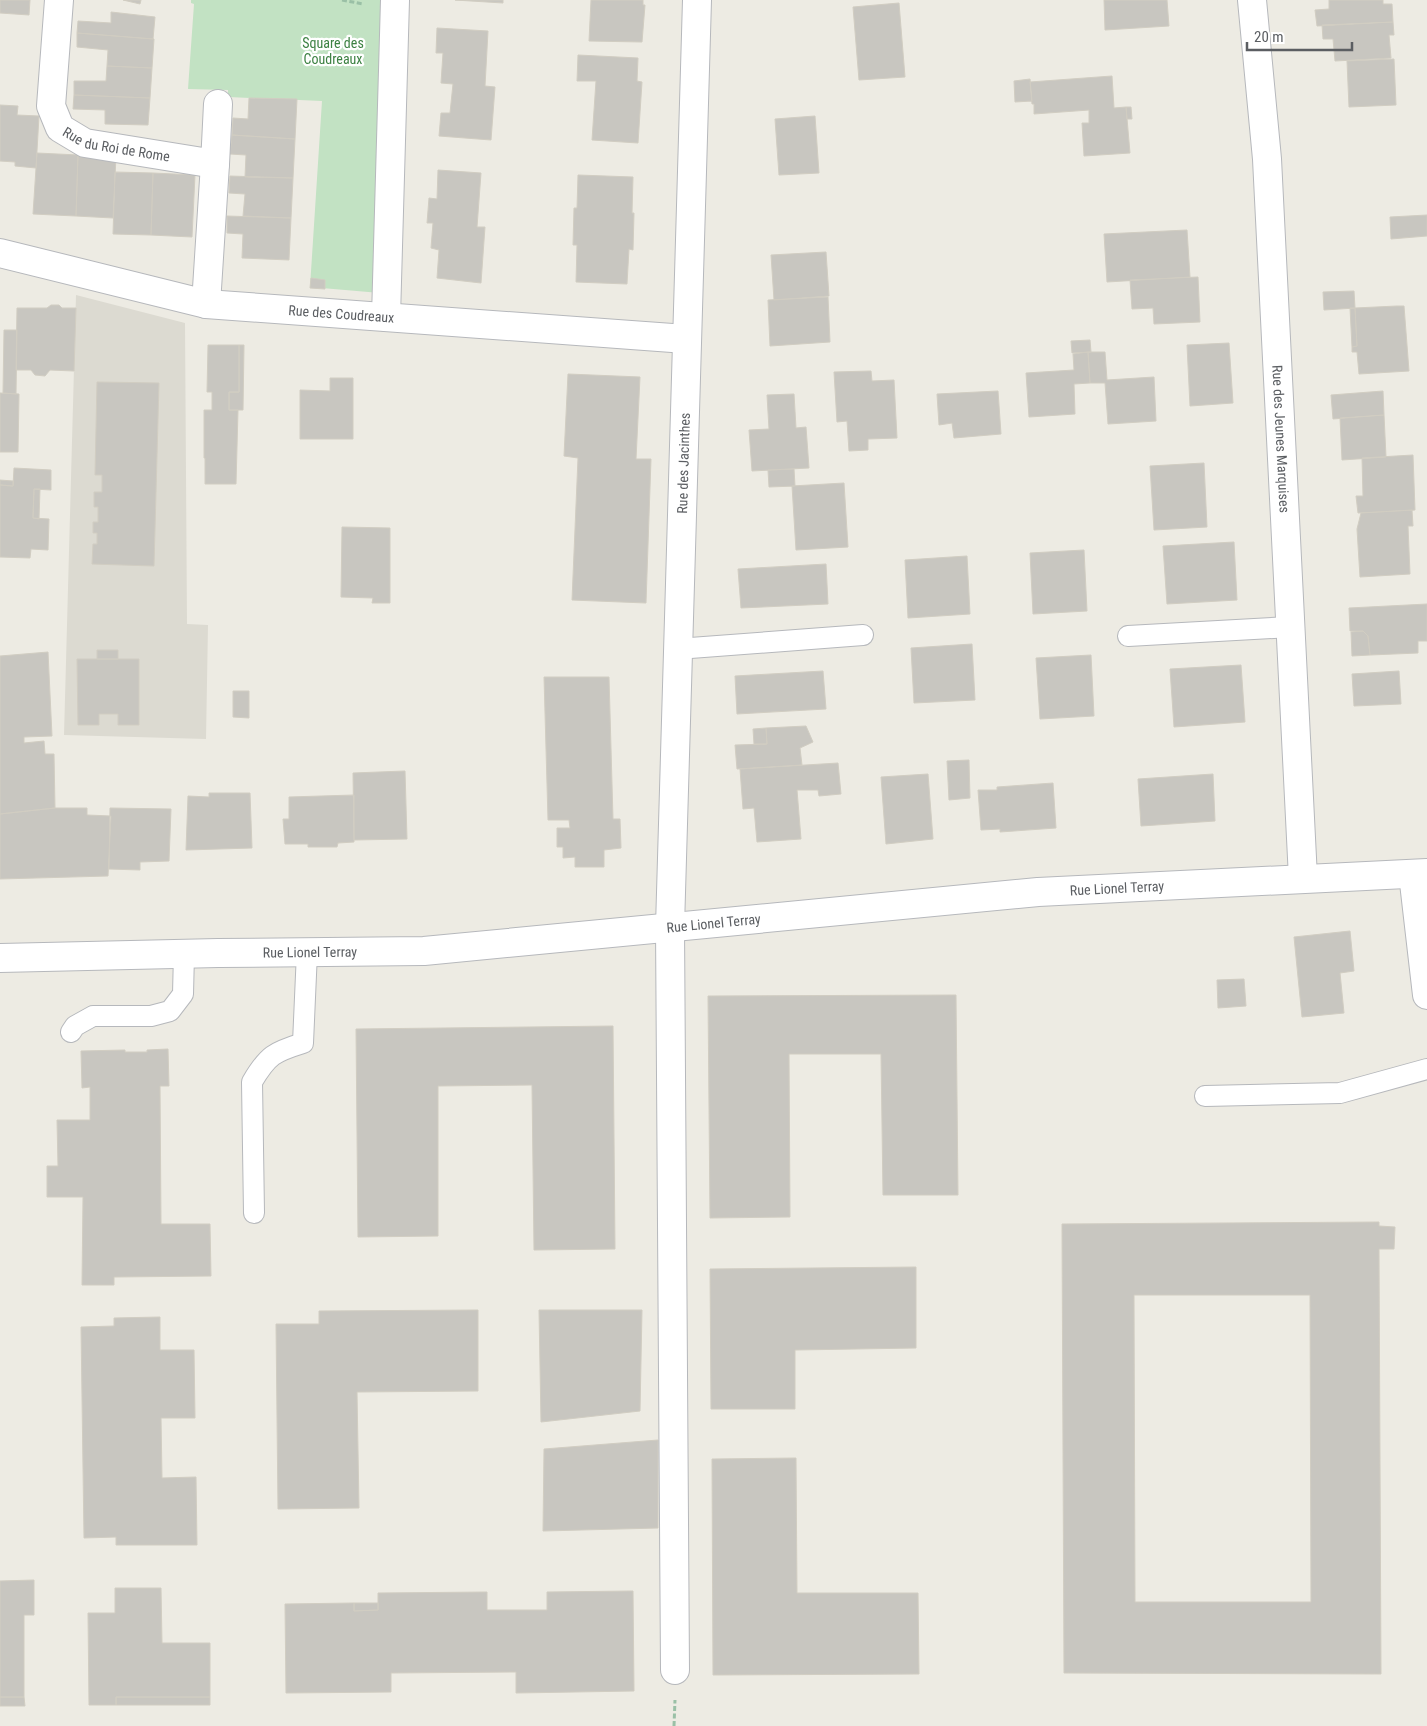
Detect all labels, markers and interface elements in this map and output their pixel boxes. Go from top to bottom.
scale bar [1247,20,1352,52]
text: 20 m [1254,28,1284,46]
park label: Square des Coudreaux [302,35,364,67]
street label: Rue du Roi de Rome [60,124,171,165]
street label: Rue des Coudreaux [288,302,395,326]
street label: Rue des Jeunes Marquises [1269,365,1293,513]
street label: Rue des Jacinthes [674,413,693,514]
street label: Rue Lionel Terray [1070,878,1165,898]
street label: Rue Lionel Terray [666,911,761,936]
street label: Rue Lionel Terray [263,944,357,961]

